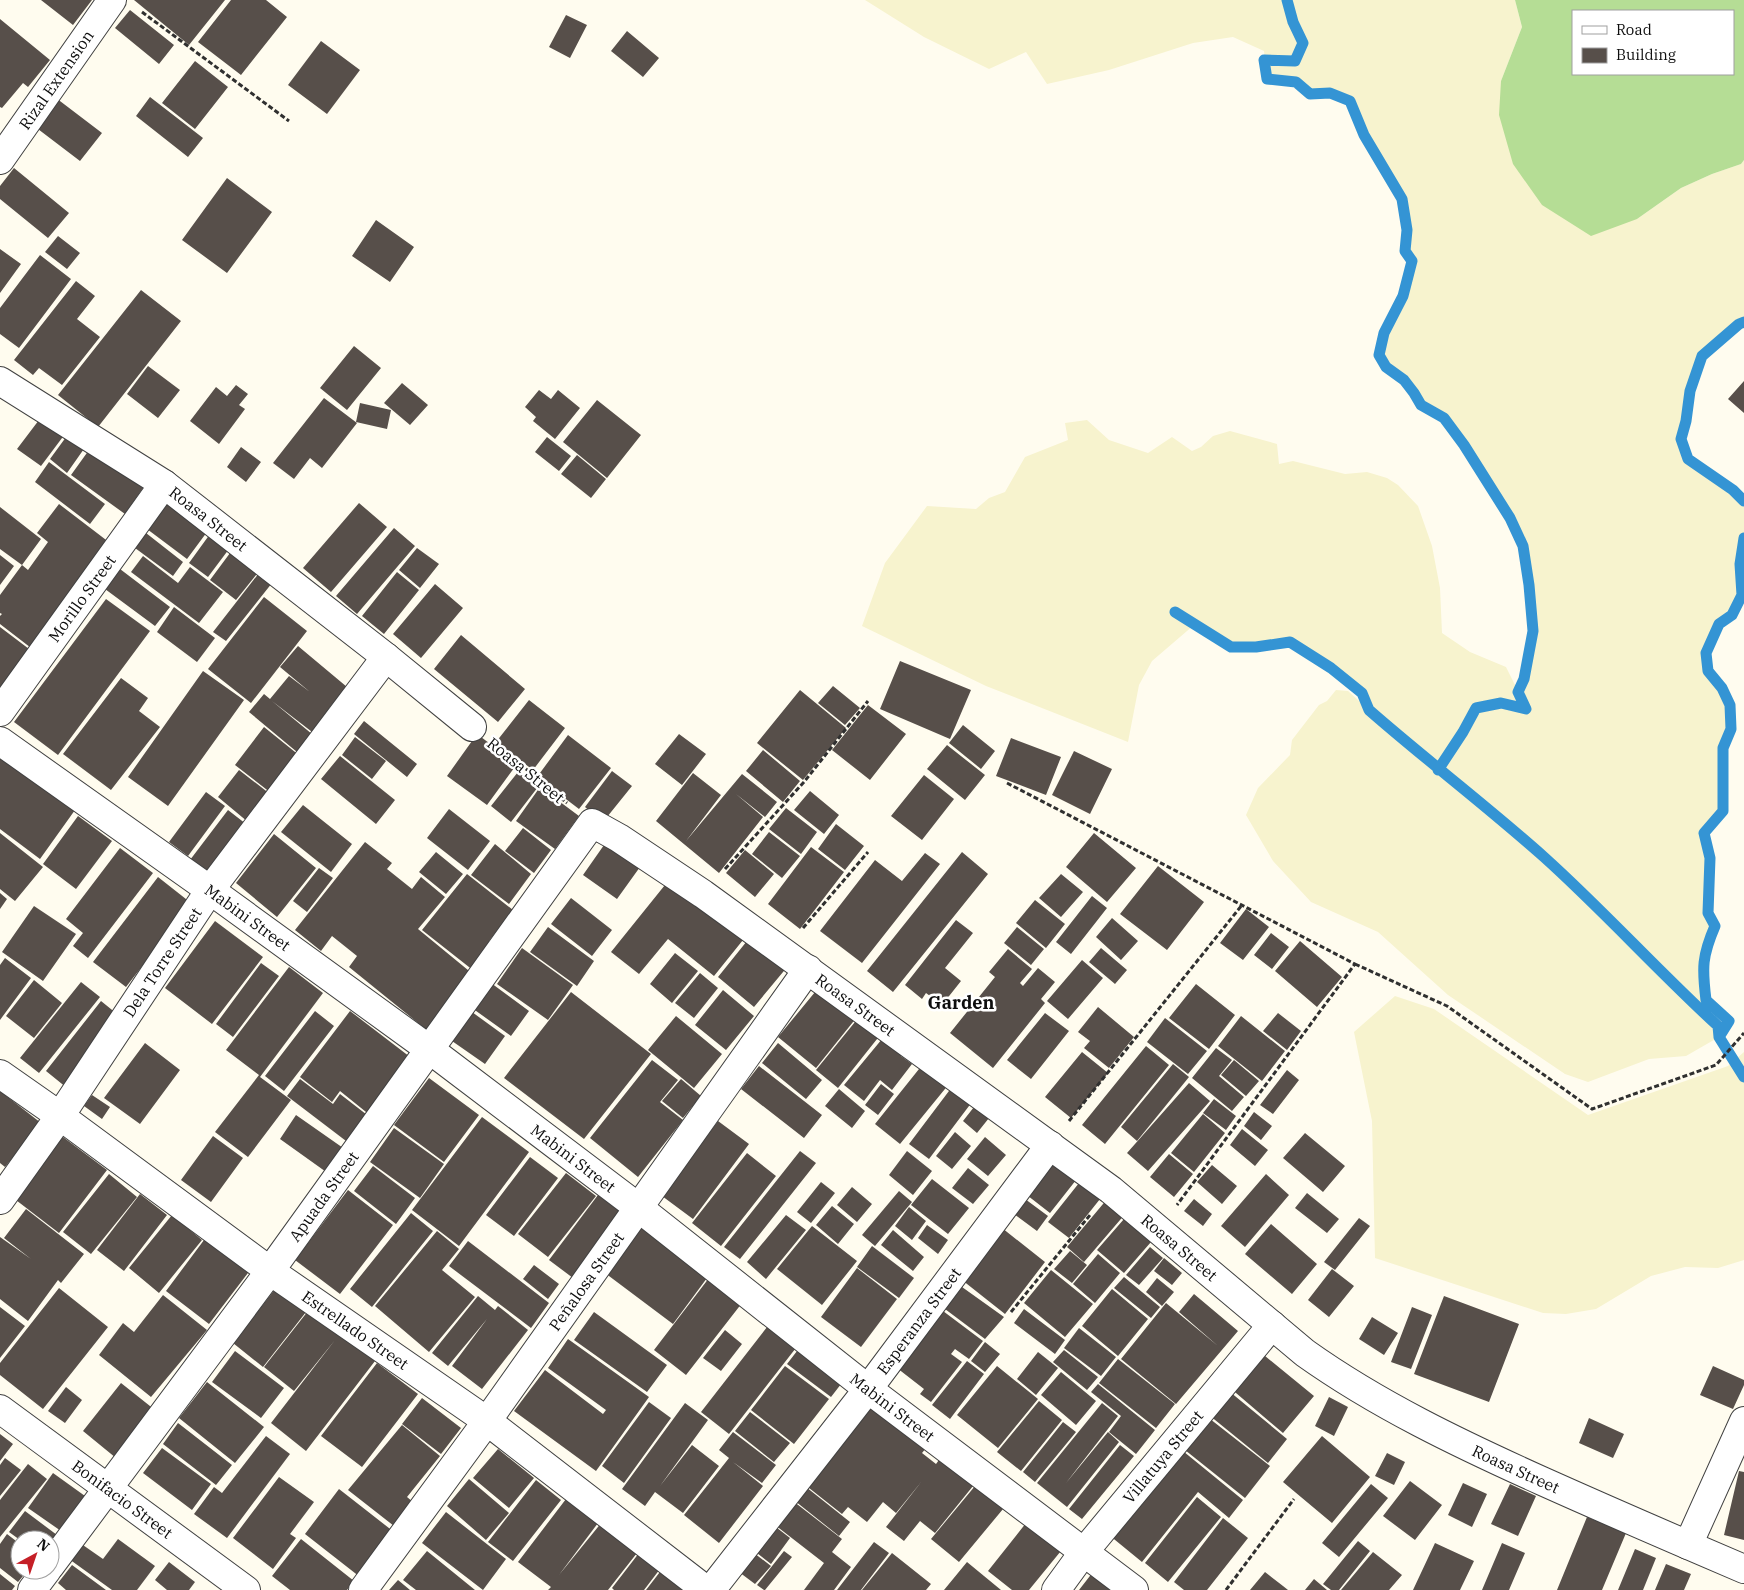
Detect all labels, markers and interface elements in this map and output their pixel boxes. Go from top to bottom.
legend [1572,10,1734,75]
text: Road [1616,20,1652,39]
street label: Rizal Extension [14,26,98,133]
text: Building [1616,45,1676,64]
street label: Roasa Street [165,482,252,556]
street label: Morillo Street [44,551,120,646]
street label: Roasa Street [483,733,569,807]
street label: Mabini Street [201,880,295,955]
street label: Dela Torre Street [119,903,206,1021]
street label: Roasa Street [812,969,900,1040]
district label: Garden [928,991,994,1014]
street label: Mabini Street [527,1120,620,1197]
street label: Apuada Street [284,1147,363,1245]
street label: Roasa Street [1137,1210,1222,1286]
street label: Peñalosa Street [544,1228,628,1334]
street label: Esperanza Street [872,1263,965,1378]
street label: Estrellado Street [298,1286,413,1374]
street label: Mabini Street [846,1369,939,1446]
street label: Villatuya Street [1119,1406,1207,1507]
street label: Roasa Street [1469,1440,1563,1498]
street label: Bonifacio Street [68,1455,177,1543]
north arrow [10,1530,60,1580]
text: N [33,1535,53,1555]

